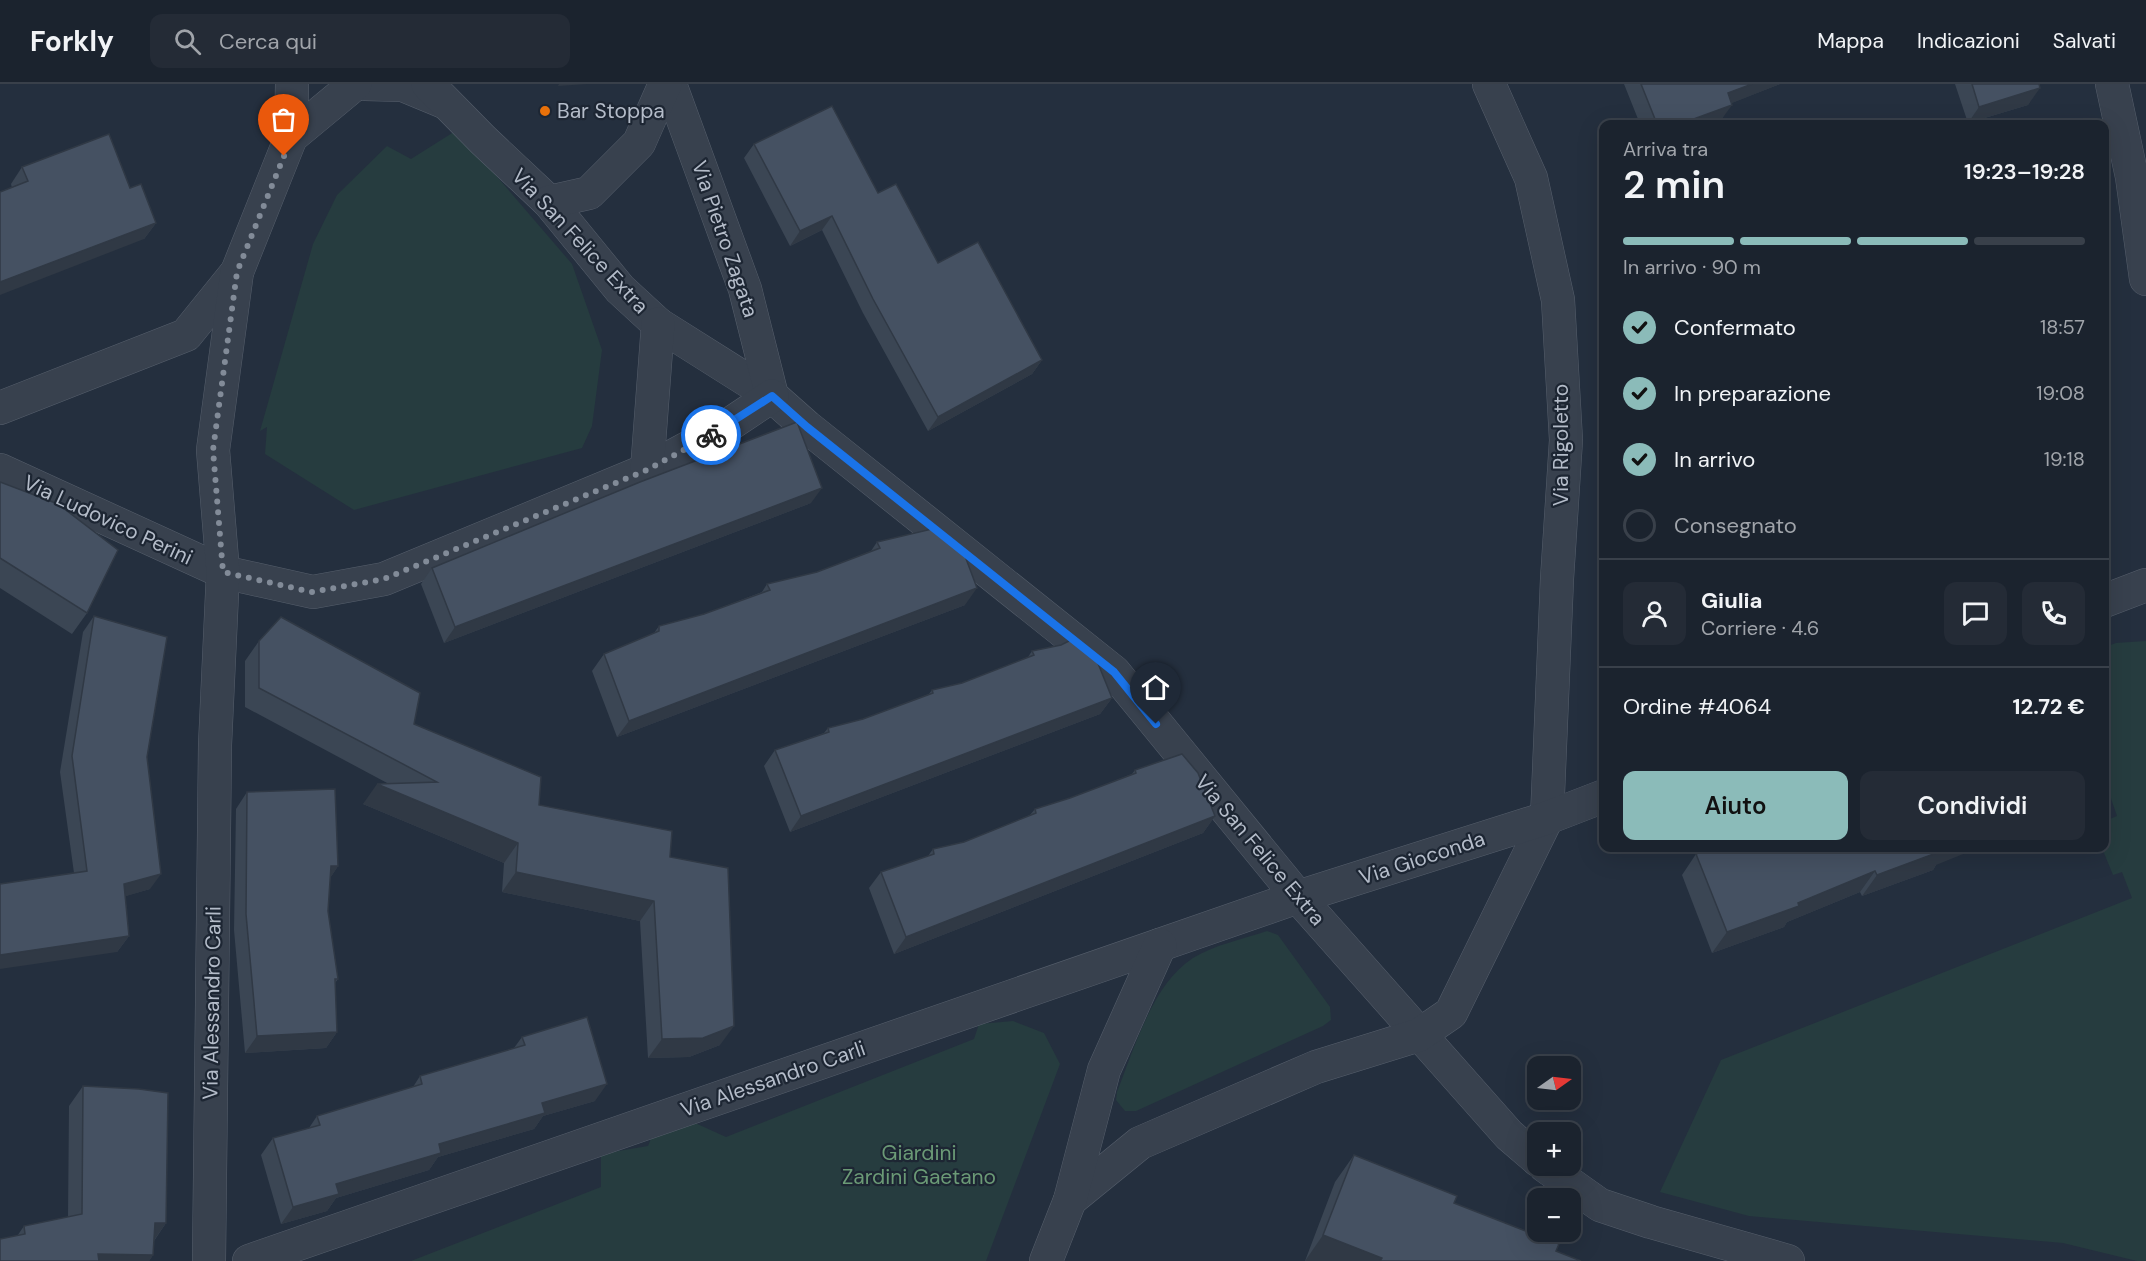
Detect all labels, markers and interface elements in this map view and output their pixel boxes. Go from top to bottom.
search box [150,14,570,68]
text: Forkly [30,23,114,60]
icon: search [171,25,204,58]
text: Cerca qui [219,27,317,56]
text: Mappa [1817,27,1884,55]
text: Indicazioni [1917,27,2020,55]
text: Salvati [2053,27,2116,55]
pin [258,94,309,156]
place label: Bar Stoppa [557,97,665,125]
icon: bag [267,103,300,136]
marker: Bar Stoppa [538,104,552,118]
text: Arriva tra [1623,136,1708,162]
street label: Via Pietro Zagata [685,157,765,321]
text: 19:23–19:28 [1964,157,2085,186]
text: 2 min [1623,159,1725,210]
street label: Via San Felice Extra [505,162,655,320]
text: In arrivo · 90 m [1623,254,1761,280]
icon: check [1623,311,1656,344]
text: Confermato [1674,313,1796,342]
text: 18:57 [2040,314,2085,340]
icon: check [1623,377,1656,410]
text: In preparazione [1674,379,1831,408]
text: 19:08 [2036,380,2085,406]
street label: Via Rigoletto [1547,384,1575,506]
courier [681,405,741,465]
icon: bike [695,419,728,452]
icon: check [1623,443,1656,476]
text: In arrivo [1674,445,1755,474]
text: 19:18 [2044,446,2085,472]
street label: Via Ludovico Perini [19,468,197,572]
text: Consegnato [1674,511,1797,540]
button: person [1623,582,1686,645]
button: chat [1944,582,2007,645]
button: phone [2022,582,2085,645]
text: Giulia [1701,586,1763,615]
text: Corriere · 4.6 [1701,615,1819,641]
pin [1130,662,1181,724]
icon: home [1139,671,1172,704]
text: Ordine #4064 [1623,692,1771,721]
text: 12.72 € [2013,692,2085,721]
street label: Via San Felice Extra [1189,769,1331,931]
button: Aiuto [1623,771,1848,840]
button: Condividi [1860,771,2085,840]
street label: Via Gioconda [1356,825,1488,891]
street label: Via Alessandro Carli [196,906,228,1100]
street label: Via Alessandro Carli [677,1034,869,1124]
north arrow [1527,1056,1581,1110]
map controls [1527,1056,1581,1242]
button: + [1527,1122,1581,1176]
park label: Giardini Zardini Gaetano [842,1139,996,1191]
button: − [1527,1188,1581,1242]

